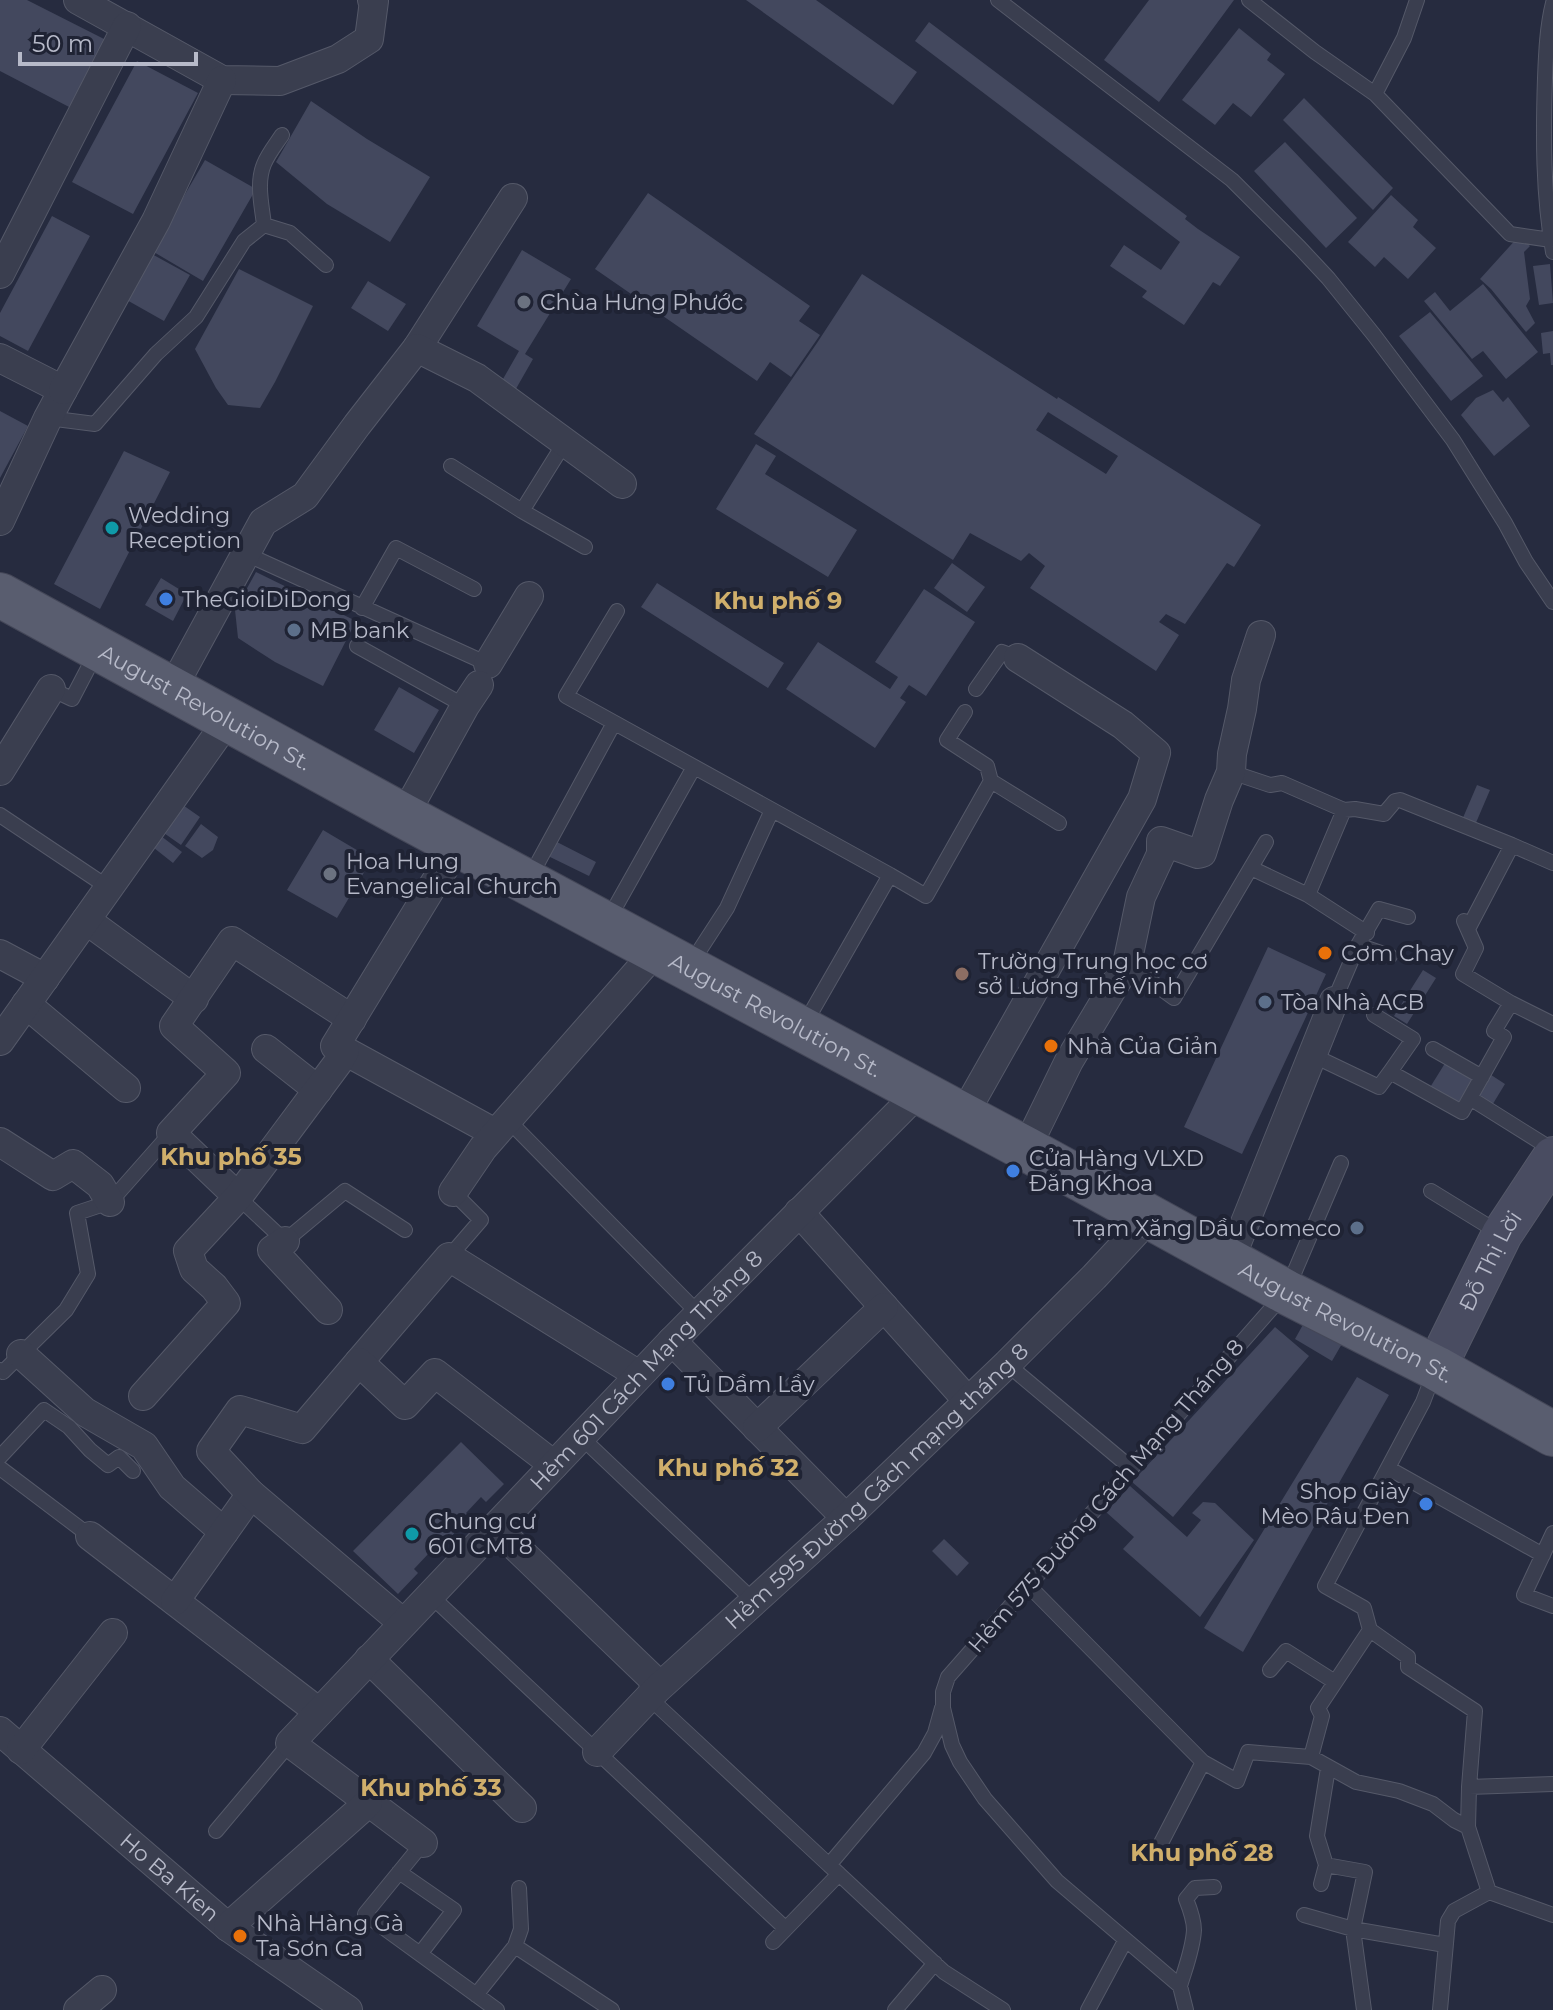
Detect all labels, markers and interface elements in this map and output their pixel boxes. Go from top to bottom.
scale bar [20,16,196,66]
text: 50 m [32,29,93,58]
place label: Chùa Hưng Phước [540,289,744,316]
marker: Chùa Hưng Phước [515,293,533,311]
place label: Wedding Reception [128,502,241,554]
marker: Wedding Reception [103,519,121,537]
place label: TheGioiDiDong [182,586,351,613]
district label: Khu phố 9 [714,586,842,615]
marker: TheGioiDiDong [157,590,175,608]
place label: MB bank [310,617,410,644]
marker: MB bank [285,621,303,639]
street label: August Revolution St. [95,638,316,776]
place label: Hoa Hung Evangelical Church [346,848,558,900]
marker: Hoa Hung Evangelical Church [321,865,339,883]
place label: Cơm Chay [1341,940,1454,967]
marker: Cơm Chay [1316,944,1334,962]
street label: August Revolution St. [665,947,887,1083]
place label: Trường Trung học cơ sở Lương Thế Vinh [978,948,1208,1000]
marker: Trường Trung học cơ sở Lương Thế Vinh [953,965,971,983]
place label: Tòa Nhà ACB [1281,989,1424,1016]
marker: Tòa Nhà ACB [1256,993,1274,1011]
place label: Nhà Của Giản [1067,1033,1218,1060]
marker: Nhà Của Giản [1042,1037,1060,1055]
district label: Khu phố 35 [160,1142,302,1171]
place label: Cửa Hàng VLXD Đăng Khoa [1029,1145,1204,1197]
marker: Cửa Hàng VLXD Đăng Khoa [1004,1162,1022,1180]
street label: Đỗ Thị Lời [1453,1205,1527,1315]
place label: Trạm Xăng Dầu Comeco [1073,1215,1341,1242]
marker: Trạm Xăng Dầu Comeco [1348,1219,1366,1237]
street label: Hẻm 601 Cách Mạng Tháng 8 [524,1244,768,1496]
street label: August Revolution St. [1234,1255,1458,1389]
street label: Hẻm 575 Đường Cách Mạng Tháng 8 [962,1334,1250,1658]
street label: Hẻm 595 Đường Cách mạng tháng 8 [719,1337,1034,1635]
place label: Tủ Dầm Lầy [684,1371,815,1398]
marker: Tủ Dầm Lầy [659,1375,677,1393]
district label: Khu phố 32 [657,1453,799,1482]
place label: Shop Giày Mèo Râu Đen [1260,1478,1410,1530]
marker: Shop Giày Mèo Râu Đen [1417,1495,1435,1513]
place label: Chung cư 601 CMT8 [428,1508,536,1560]
marker: Chung cư 601 CMT8 [403,1525,421,1543]
district label: Khu phố 33 [360,1773,502,1802]
street label: Ho Ba Kien [115,1827,225,1927]
district label: Khu phố 28 [1130,1838,1274,1867]
place label: Nhà Hàng Gà Ta Sơn Ca [256,1910,404,1962]
marker: Nhà Hàng Gà Ta Sơn Ca [231,1927,249,1945]

